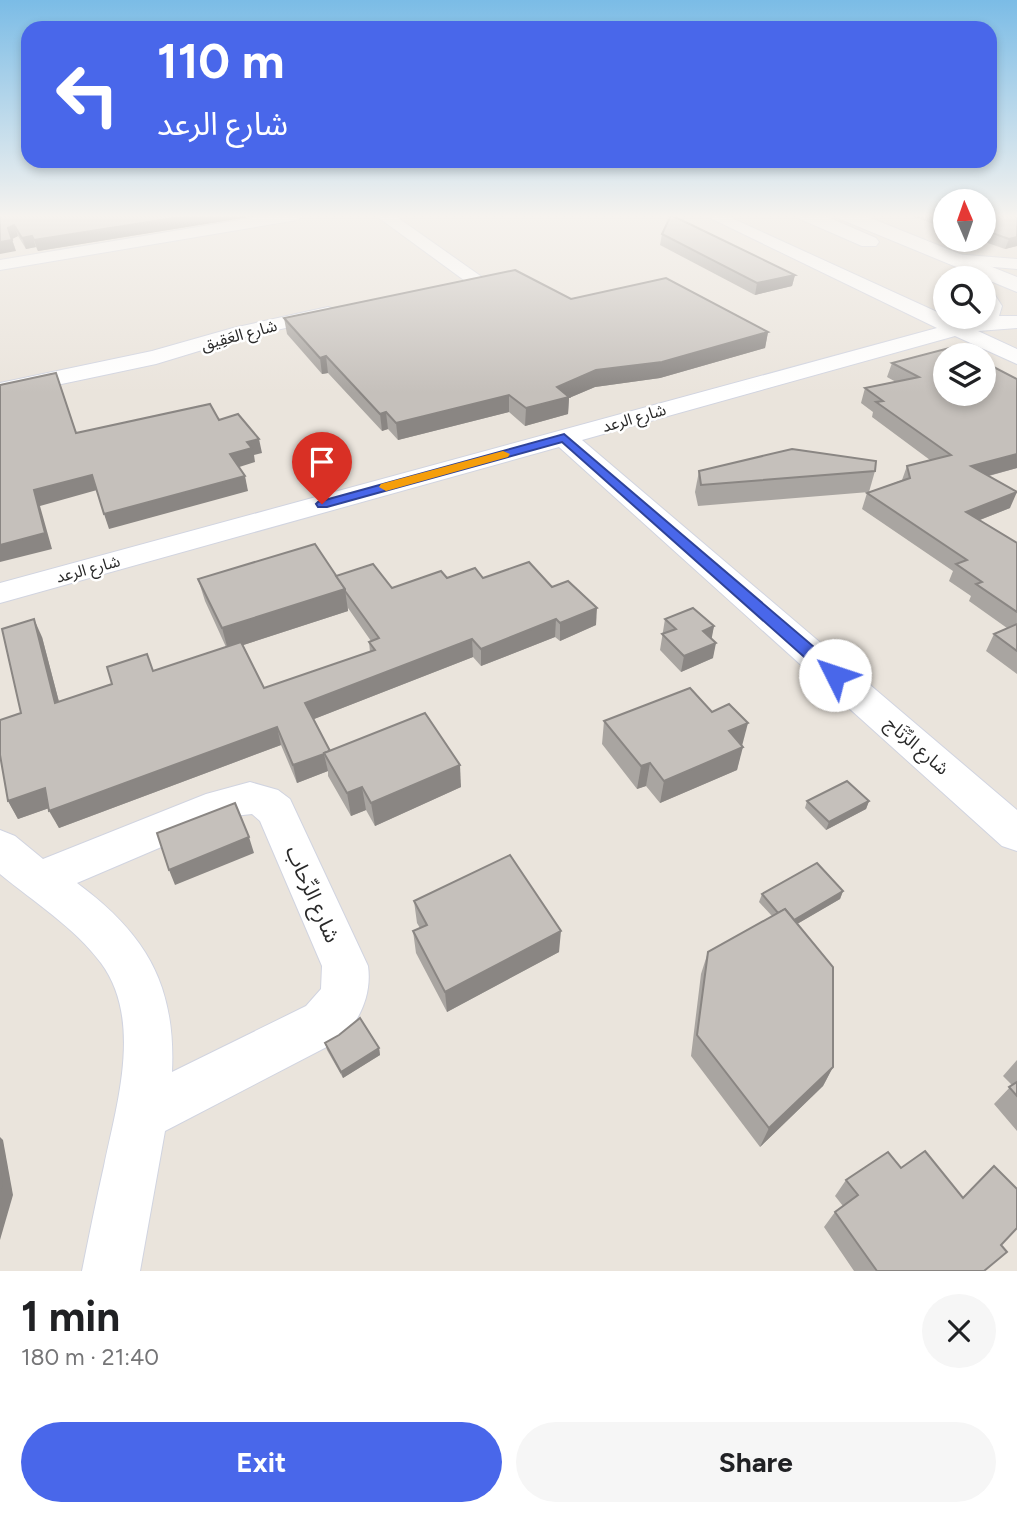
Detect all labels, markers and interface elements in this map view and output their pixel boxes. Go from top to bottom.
text: 110 m [157,31,285,90]
icon: left [42,49,133,140]
text: شارع الرعد [157,105,288,143]
north arrow [933,189,996,252]
map controls [933,189,996,406]
button: search [933,266,996,329]
street label: شارع العَقِيق [199,316,280,357]
button: layers [933,343,996,406]
street label: شارع الرعد [600,400,669,439]
pin [292,432,352,504]
icon: arrive [303,443,341,481]
street label: شارع الرعد [54,551,123,590]
position arrow [798,638,872,712]
street label: شارع الرِّتَاج [879,712,953,782]
street label: شارع الرِّحاب [278,842,345,948]
text: 1 min [21,1291,120,1342]
button: close [922,1294,996,1368]
text: 180 m · 21:40 [21,1343,159,1371]
button: Exit [21,1422,502,1502]
button: Share [516,1422,996,1502]

